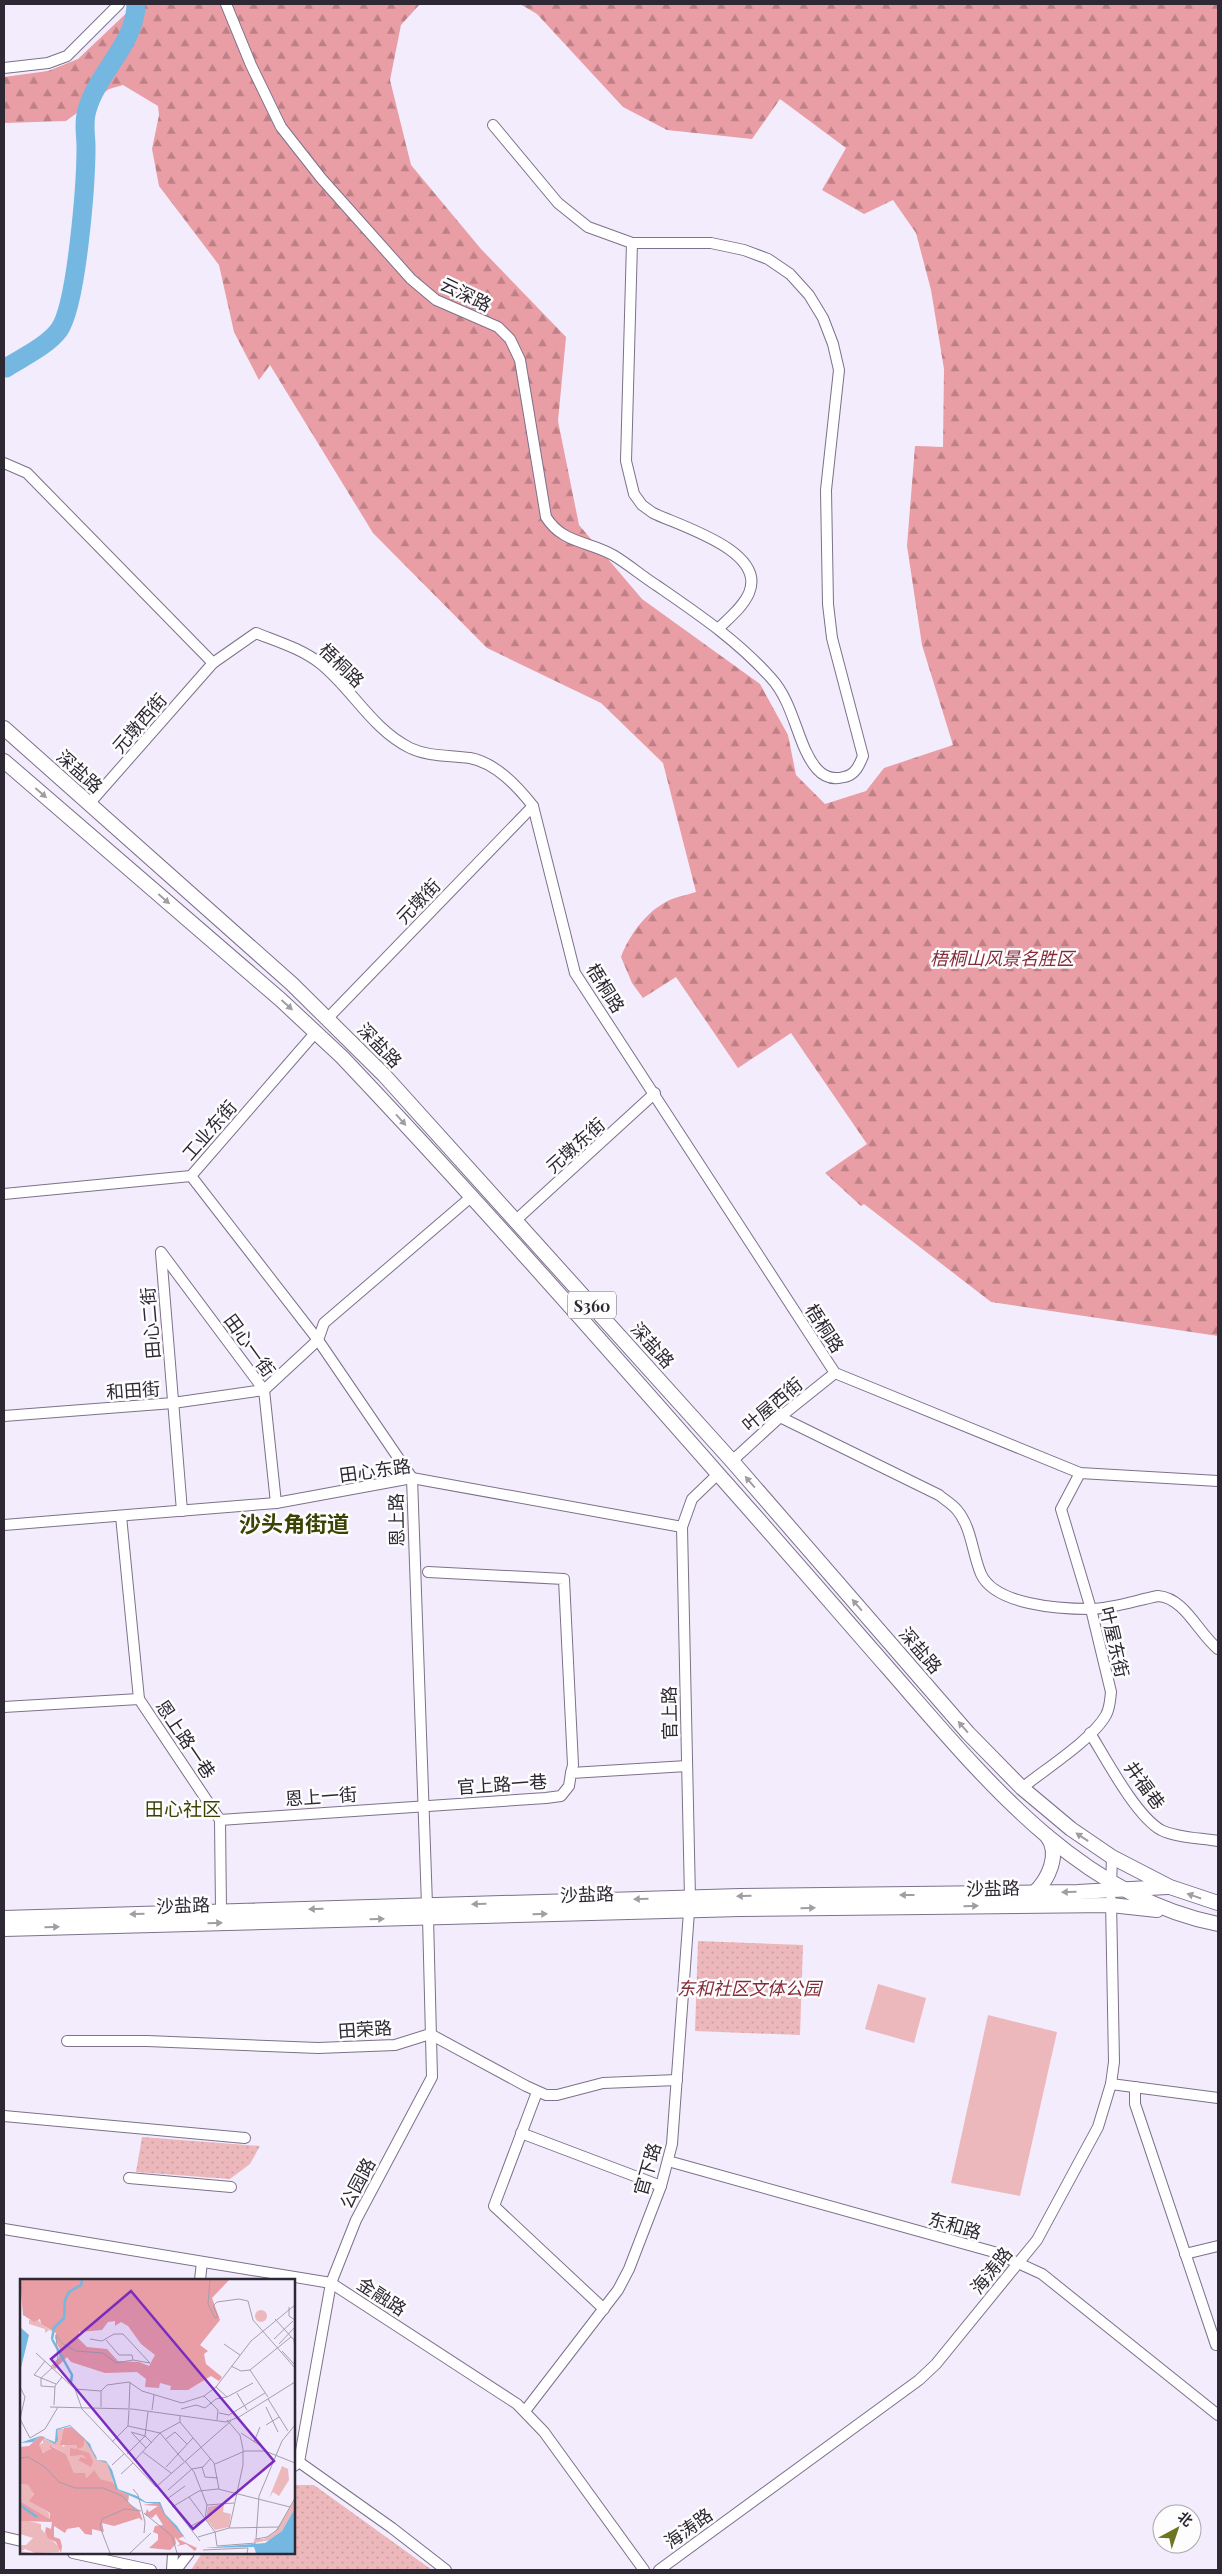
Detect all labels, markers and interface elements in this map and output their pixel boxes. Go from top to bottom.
street label: 云深路 [436,271,496,317]
street label: 梧桐路 [314,638,370,692]
street label: 元墩西街 [106,688,172,758]
street label: 深盐路 [52,744,108,798]
one-way arrow [34,787,46,799]
street label: 元墩街 [391,873,445,929]
one-way arrow [157,893,169,905]
park label: 梧桐山风景名胜区 [930,946,1077,970]
street label: 梧桐路 [582,959,630,1017]
one-way arrow [280,999,292,1011]
street label: 深盐路 [353,1017,407,1073]
street label: 工业东街 [176,1095,242,1165]
street label: 元墩东街 [540,1112,610,1178]
one-way arrow [395,1114,407,1126]
street label: 田心二街 [135,1286,165,1360]
road number: S360 [568,1292,616,1318]
street label: 梧桐路 [800,1299,850,1357]
street label: 田心一街 [219,1309,281,1381]
street label: 深盐路 [626,1317,680,1373]
street label: 叶屋西街 [737,1372,807,1436]
street label: 和田街 [105,1376,161,1404]
street label: 田心东路 [338,1453,412,1487]
one-way arrow [745,1476,756,1488]
street label: 恩上路 [384,1493,408,1547]
district label: 沙头角街道 [239,1508,349,1538]
one-way arrow [851,1598,862,1611]
street label: 叶屋东街 [1095,1604,1135,1680]
street label: 深盐路 [894,1622,948,1678]
street label: 官上路 [657,1686,681,1740]
street label: 恩上路一巷 [151,1695,221,1783]
one-way arrow [958,1721,969,1733]
street label: 井福巷 [1119,1756,1171,1814]
street label: 官上路一巷 [456,1769,548,1799]
street label: 恩上一街 [284,1782,358,1810]
district label: 田心社区 [145,1795,221,1821]
one-way arrow [1076,1832,1089,1842]
street label: 沙盐路 [966,1876,1020,1900]
street label: 沙盐路 [560,1881,614,1907]
one-way arrow [1061,1888,1077,1896]
one-way arrow [898,1891,914,1899]
one-way arrow [1186,1891,1201,1899]
street label: 沙盐路 [156,1892,210,1918]
one-way arrow [736,1892,752,1900]
one-way arrow [633,1895,649,1903]
one-way arrow [471,1900,487,1908]
one-way arrow [963,1902,979,1910]
one-way arrow [801,1904,817,1912]
one-way arrow [308,1905,324,1913]
one-way arrow [128,1910,144,1918]
one-way arrow [532,1910,548,1918]
one-way arrow [370,1914,386,1922]
one-way arrow [207,1919,223,1927]
one-way arrow [45,1923,61,1931]
park label: 东和社区文体公园 [677,1976,824,2000]
street label: 田荣路 [337,2015,393,2043]
street label: 官下路 [628,2140,666,2198]
street label: 公园路 [334,2154,380,2212]
street label: 东和路 [926,2206,984,2244]
street label: 海涛路 [965,2241,1017,2299]
street label: 金融路 [353,2271,411,2321]
inset map [20,2279,295,2554]
street label: 海涛路 [659,2502,717,2554]
north arrow [1152,2504,1202,2554]
text: 北 [1174,2507,1197,2530]

